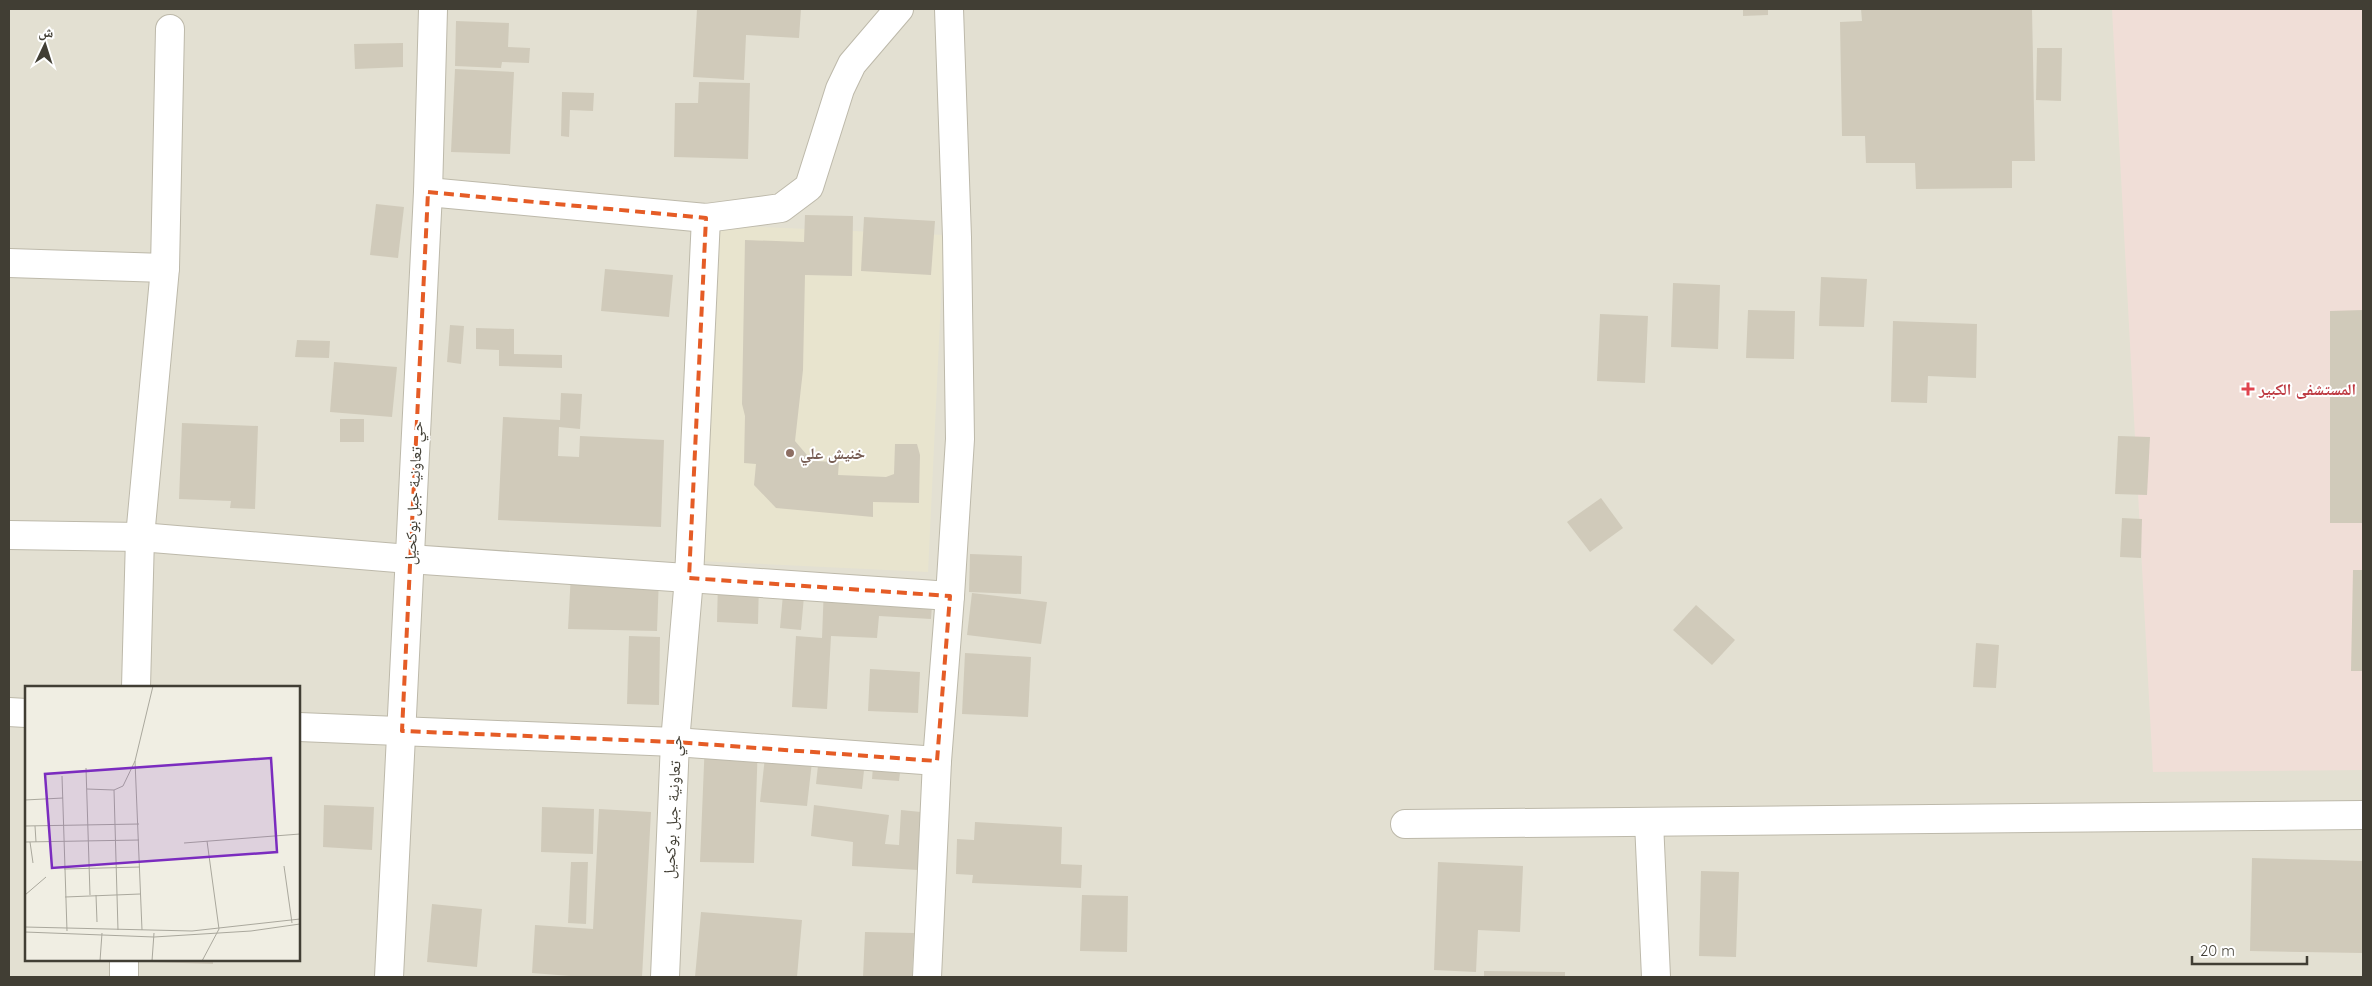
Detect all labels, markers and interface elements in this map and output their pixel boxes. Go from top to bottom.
north arrow [20,20,70,70]
text: ش [38,23,54,42]
place label: المستشفى الكبير [2258,379,2356,399]
marker: المستشفى الكبير [2241,382,2255,396]
street label: حي تعاونية جبل بوكحيل [399,421,430,566]
place label: خنيش علي [800,443,865,466]
marker: خنيش علي [784,447,796,459]
inset map [25,686,300,961]
street label: حي تعاونية جبل بوكحيل [658,735,689,880]
scale bar [2192,934,2307,966]
text: 20 m [2200,941,2235,960]

